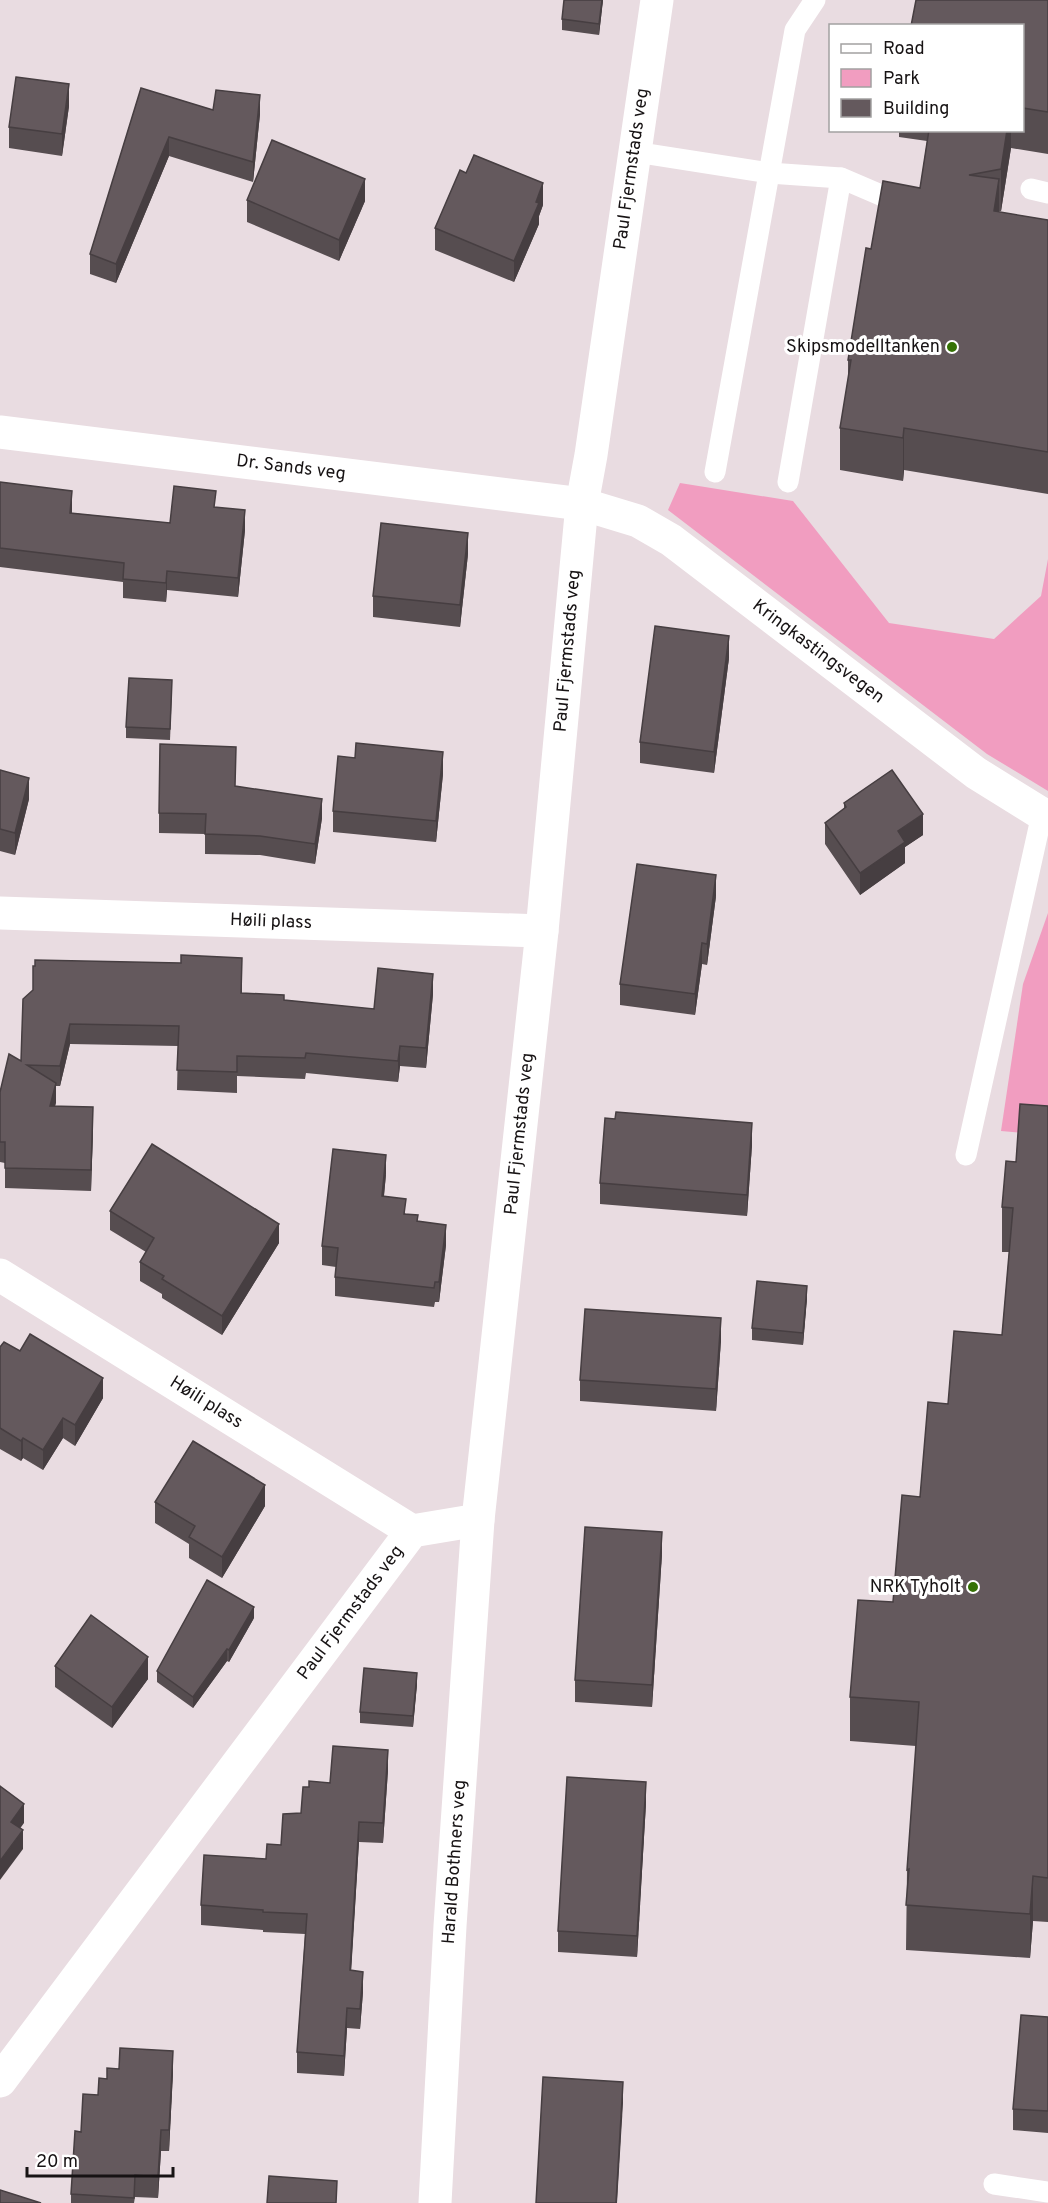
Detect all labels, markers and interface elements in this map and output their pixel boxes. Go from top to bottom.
legend [829,24,1024,132]
text: Road [883,38,925,61]
text: Park [883,68,920,91]
street label: Paul Fjermstads veg [609,87,655,251]
text: Building [883,98,949,121]
place label: Skipsmodelltanken [786,336,940,359]
marker: Skipsmodelltanken [945,340,959,354]
street label: Dr. Sands veg [235,450,347,486]
street label: Paul Fjermstads veg [549,569,587,733]
street label: Kringkastingsvegen [747,595,889,709]
street label: Høili plass [230,909,312,935]
street label: Paul Fjermstads veg [500,1052,540,1216]
street label: Høili plass [165,1372,247,1434]
street label: Paul Fjermstads veg [293,1541,409,1685]
place label: NRK Tyholt [870,1576,961,1599]
marker: NRK Tyholt [966,1580,980,1594]
street label: Harald Bothners veg [438,1779,472,1945]
scale bar [27,2140,172,2178]
text: 20 m [36,2151,78,2174]

